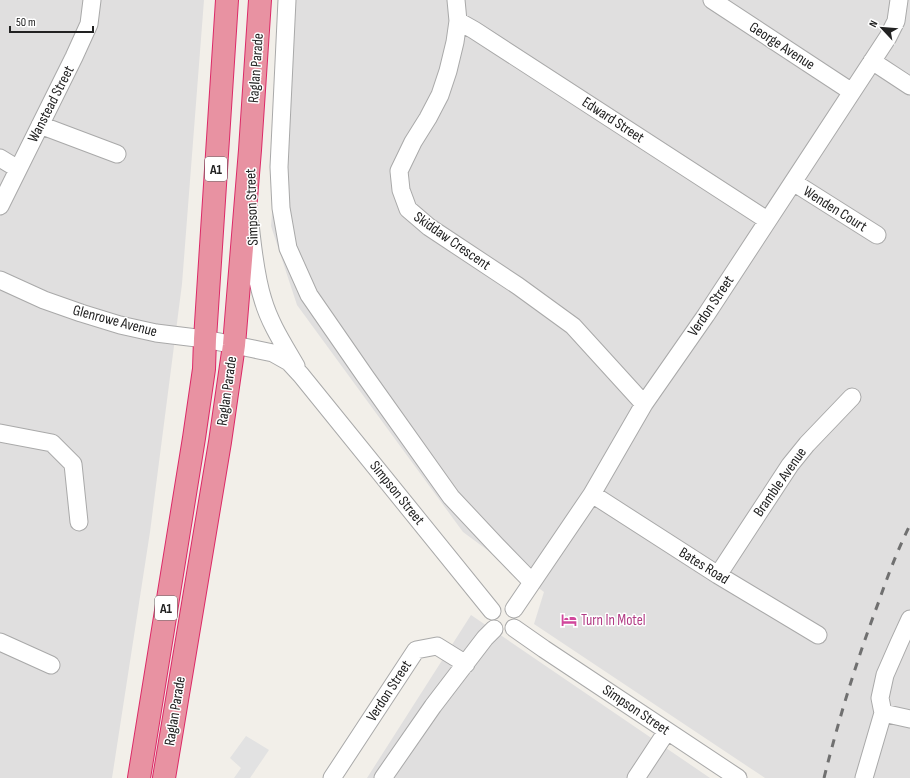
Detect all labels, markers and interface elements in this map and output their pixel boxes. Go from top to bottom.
scale bar [10,8,93,34]
north arrow [862,8,902,48]
text: 50 m [16,15,36,30]
street label: George Avenue [746,18,818,74]
text: N [866,18,881,29]
street label: Raglan Parade [244,32,268,104]
street label: Wanstead Street [24,62,79,146]
street label: Edward Street [578,93,648,147]
road number: A1 [205,157,227,181]
street label: Simpson Street [241,168,263,246]
street label: Wenden Court [800,182,871,236]
street label: Skiddaw Crescent [410,207,495,275]
street label: Verdon Street [684,272,738,340]
street label: Glenrowe Avenue [71,301,159,341]
street label: Raglan Parade [213,355,241,427]
street label: Bramble Avenue [749,444,811,520]
street label: Simpson Street [365,457,429,529]
street label: Bates Road [675,543,733,589]
road number: A1 [155,596,177,620]
hotel icon: Turn In Motel [560,611,578,629]
place label: Turn In Motel [581,611,646,630]
street label: Verdon Street [362,656,416,725]
street label: Raglan Parade [160,675,190,747]
street label: Simpson Street [599,681,674,740]

